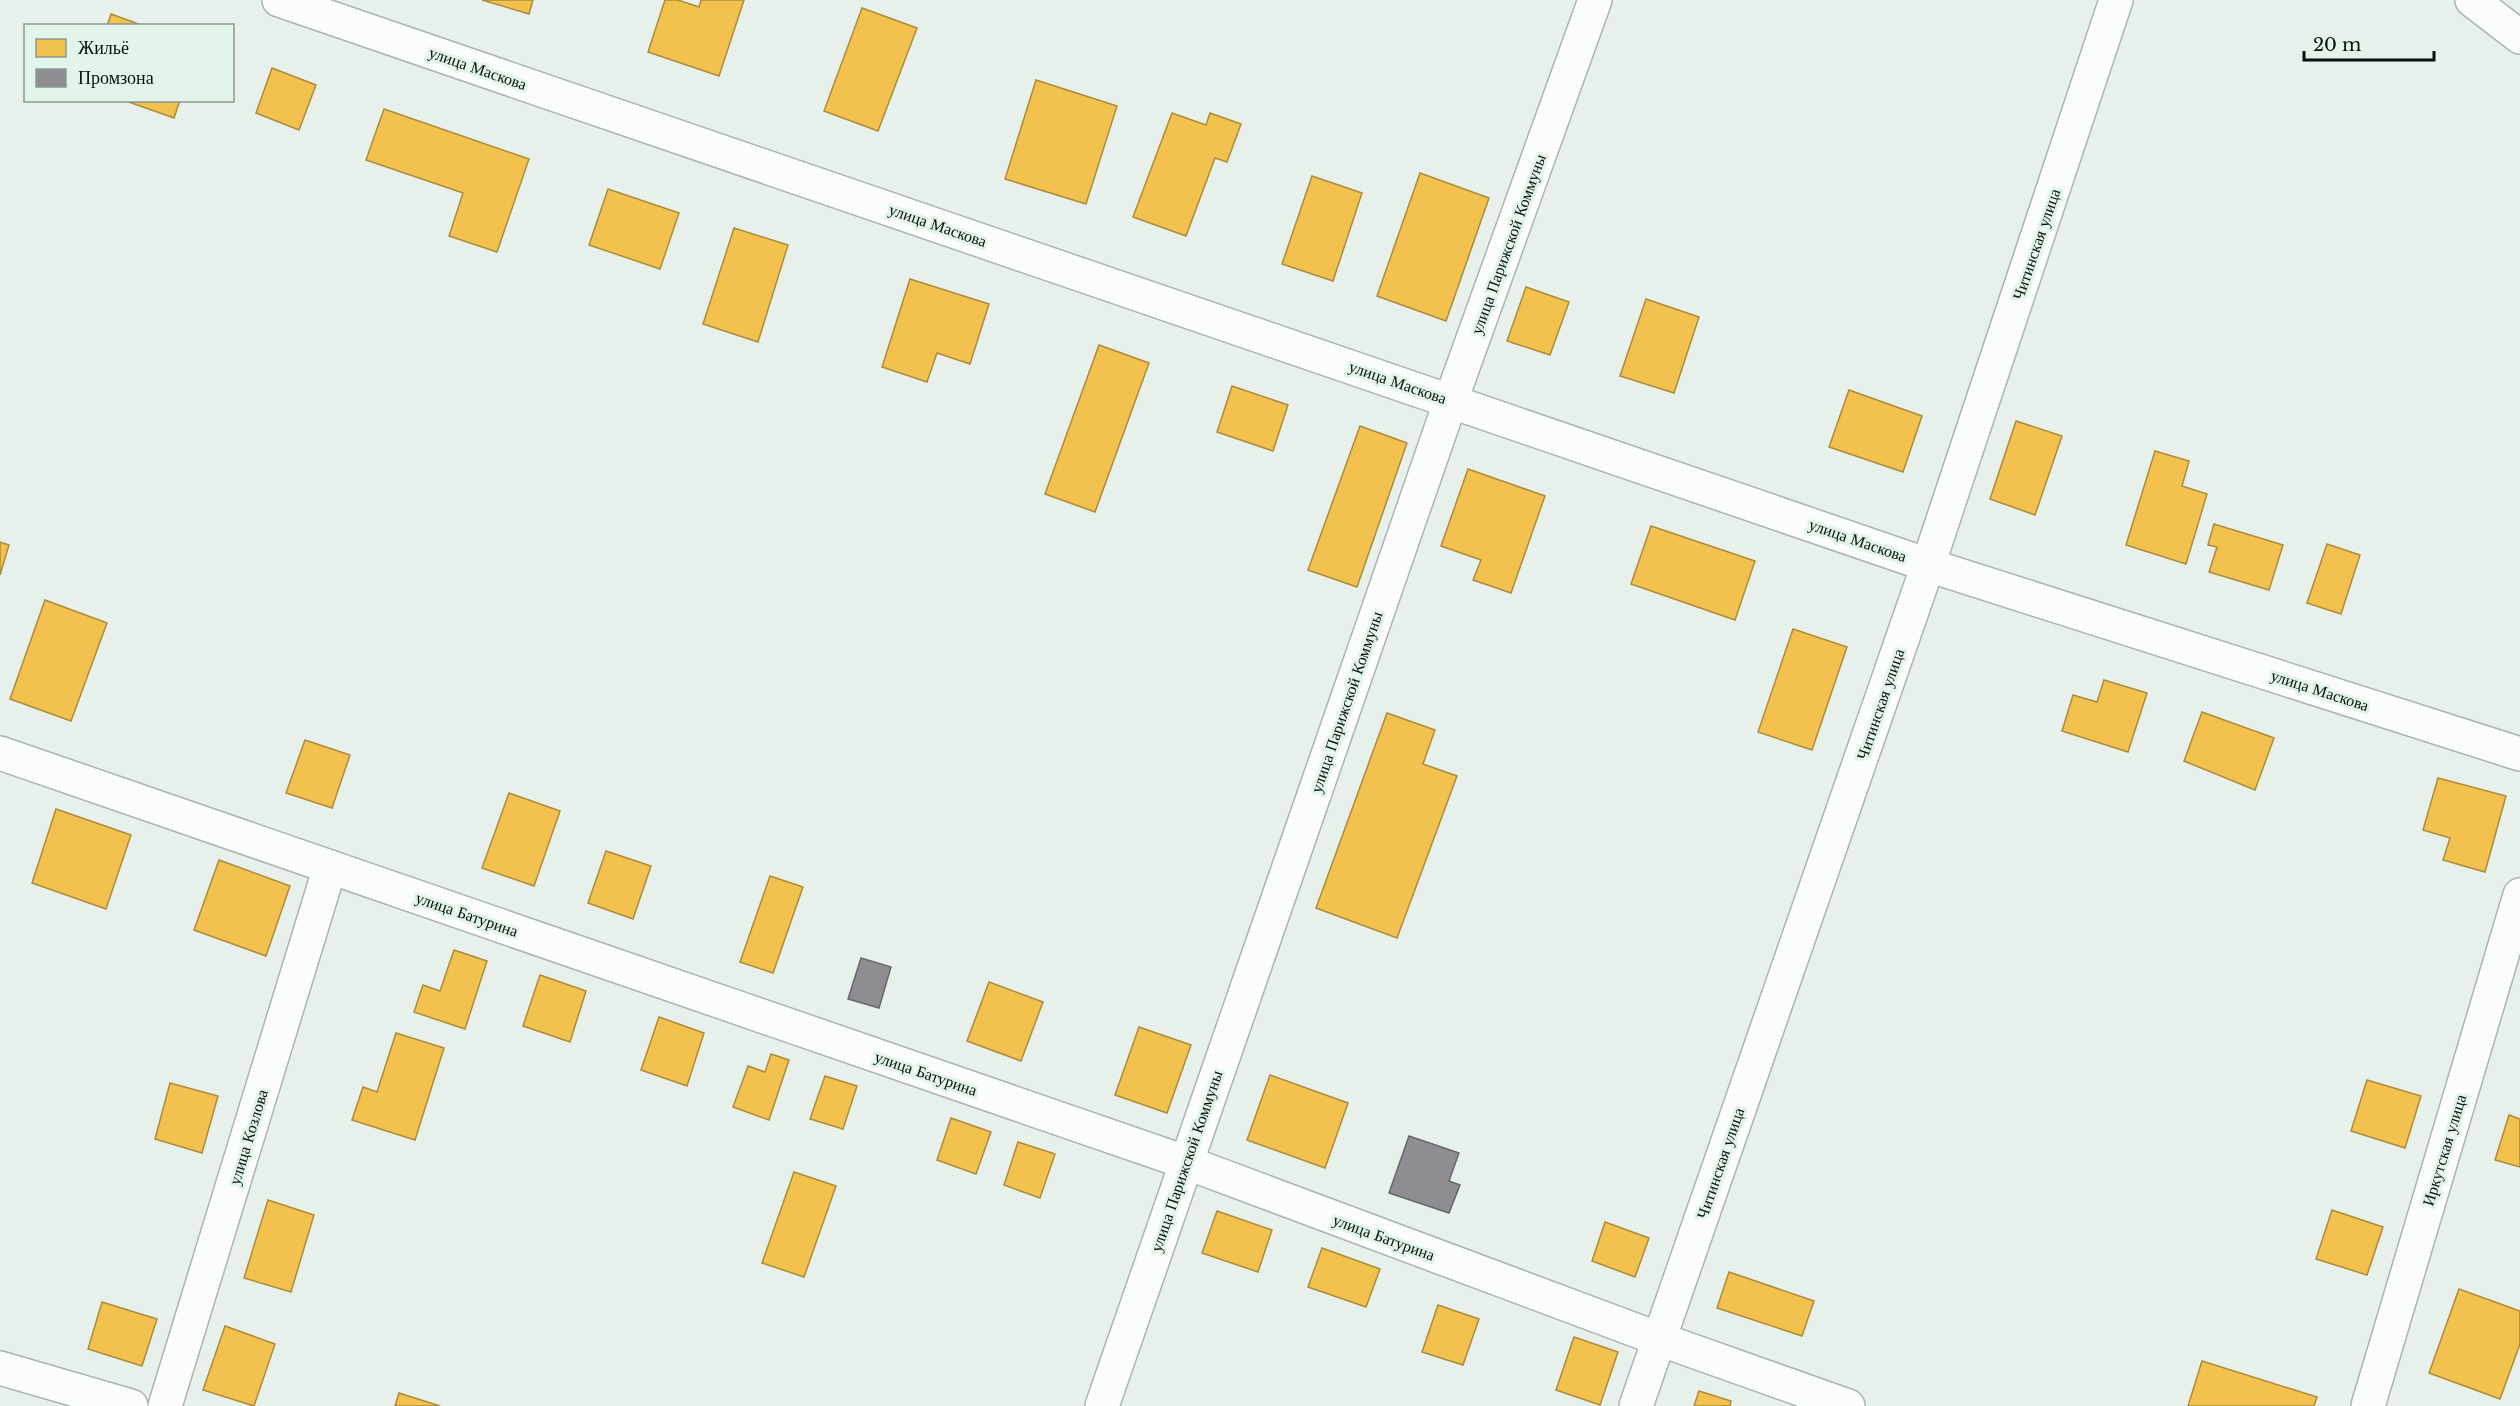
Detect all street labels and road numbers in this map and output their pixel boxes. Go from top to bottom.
street label: улица Маскова [427,42,529,94]
street label: улица Парижской Коммуны [1466,151,1550,337]
street label: Читинская улица [2008,186,2064,302]
street label: улица Маскова [887,199,989,251]
street label: улица Маскова [1347,356,1449,408]
street label: улица Маскова [1807,514,1909,566]
street label: улица Парижской Коммуны [1306,608,1387,795]
street label: Читинская улица [1852,646,1908,762]
street label: улица Маскова [2268,665,2372,715]
street label: улица Батурина [413,887,521,941]
street label: улица Батурина [872,1046,980,1100]
street label: улица Парижской Коммуны [1146,1067,1227,1254]
street label: улица Козлова [224,1087,272,1187]
street label: Иркутская улица [2418,1092,2470,1208]
street label: Читинская улица [1692,1105,1748,1221]
street label: улица Батурина [1330,1209,1438,1265]

